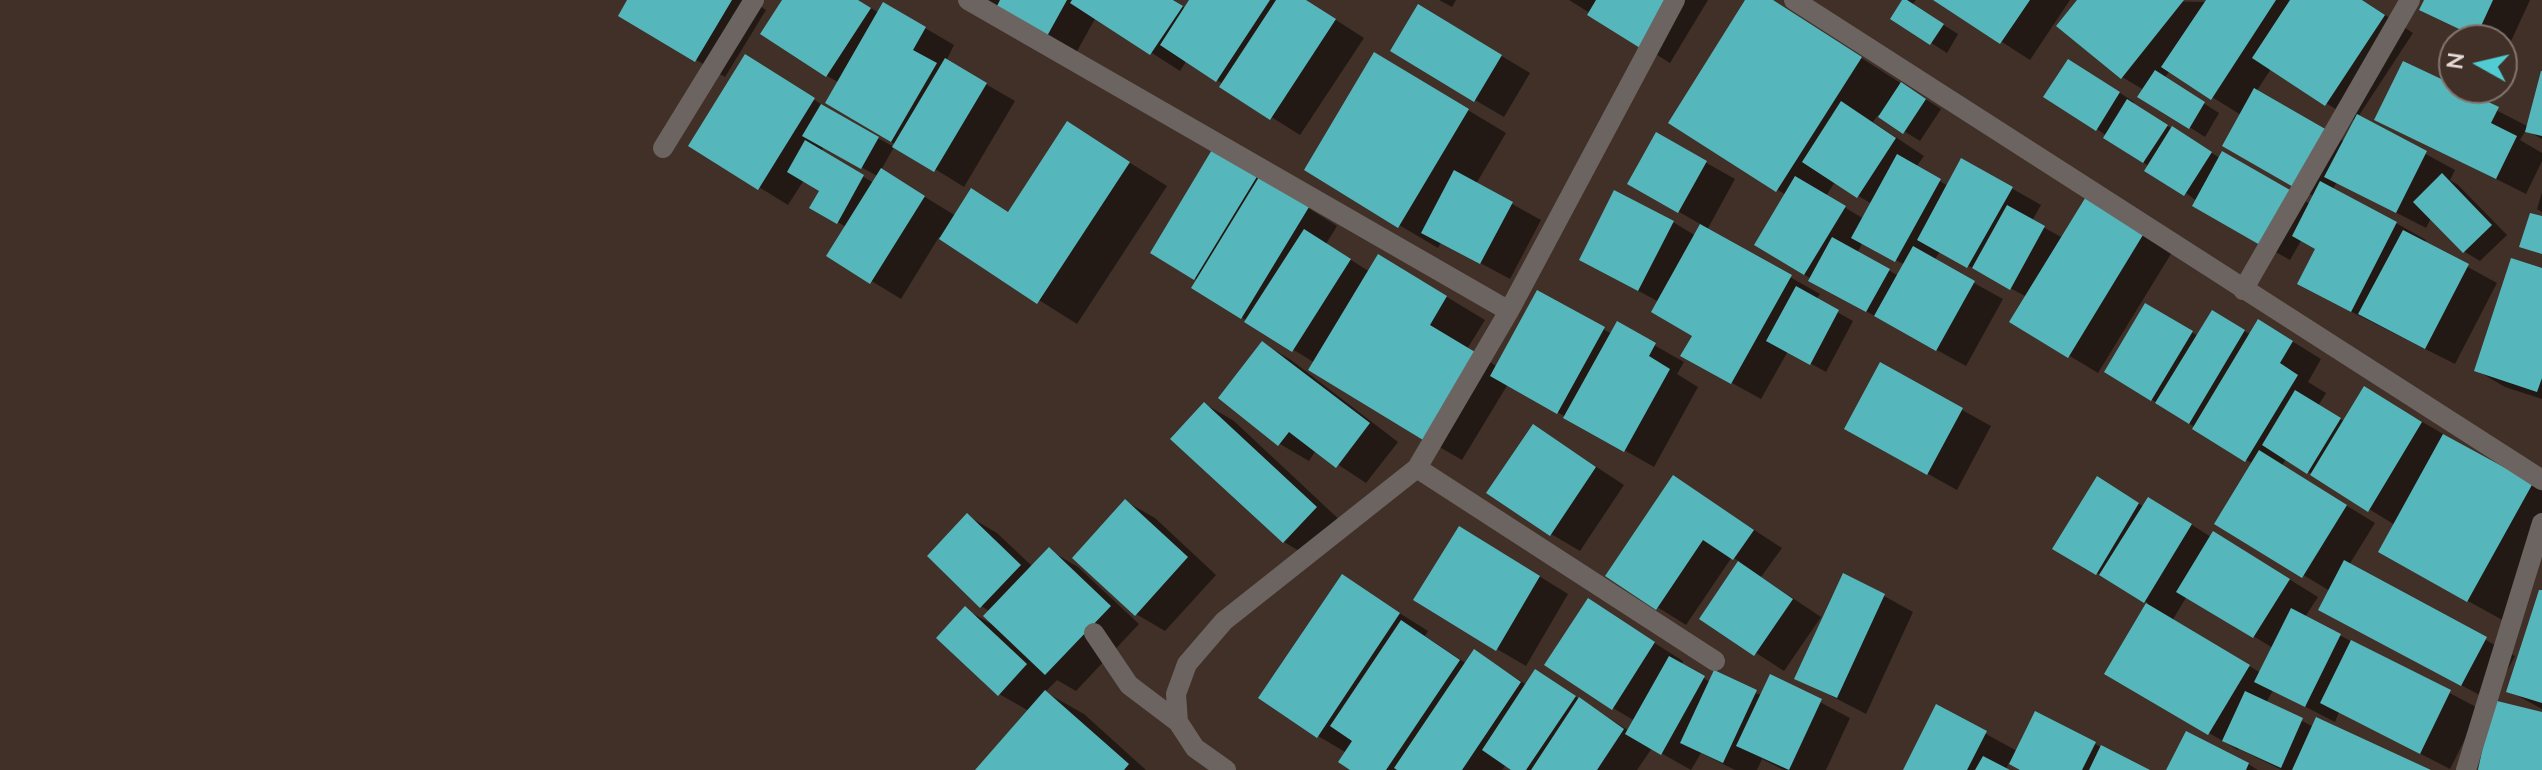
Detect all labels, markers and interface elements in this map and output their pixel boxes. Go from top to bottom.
north arrow [2438,24,2518,104]
text: N [2440,51,2472,71]

